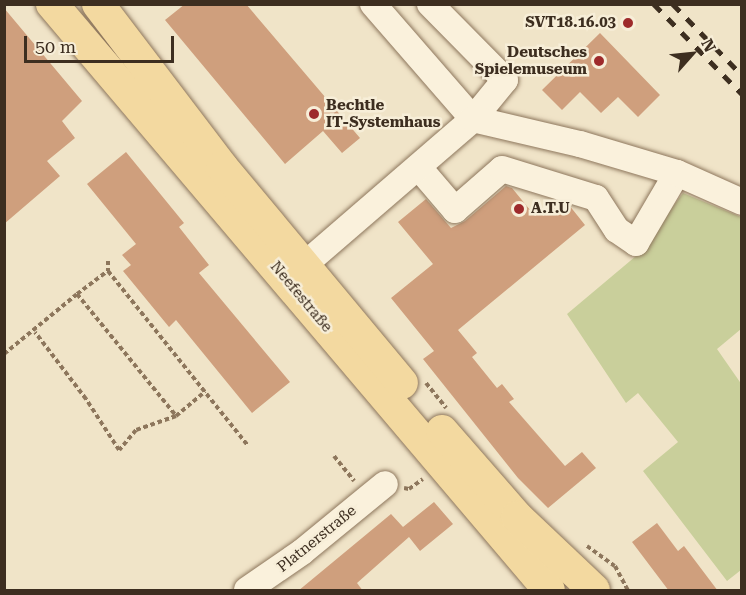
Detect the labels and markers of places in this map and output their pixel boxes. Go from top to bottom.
place label: SVT18.16.03 [525,14,616,32]
marker: SVT18.16.03 [621,16,635,30]
place label: Deutsches Spielemuseum [475,43,587,78]
marker: Deutsches Spielemuseum [592,54,606,68]
place label: Bechtle IT-Systemhaus [326,96,440,131]
marker: Bechtle IT-Systemhaus [307,107,321,121]
place label: A.T.U [531,200,570,218]
marker: A.T.U [512,202,526,216]

